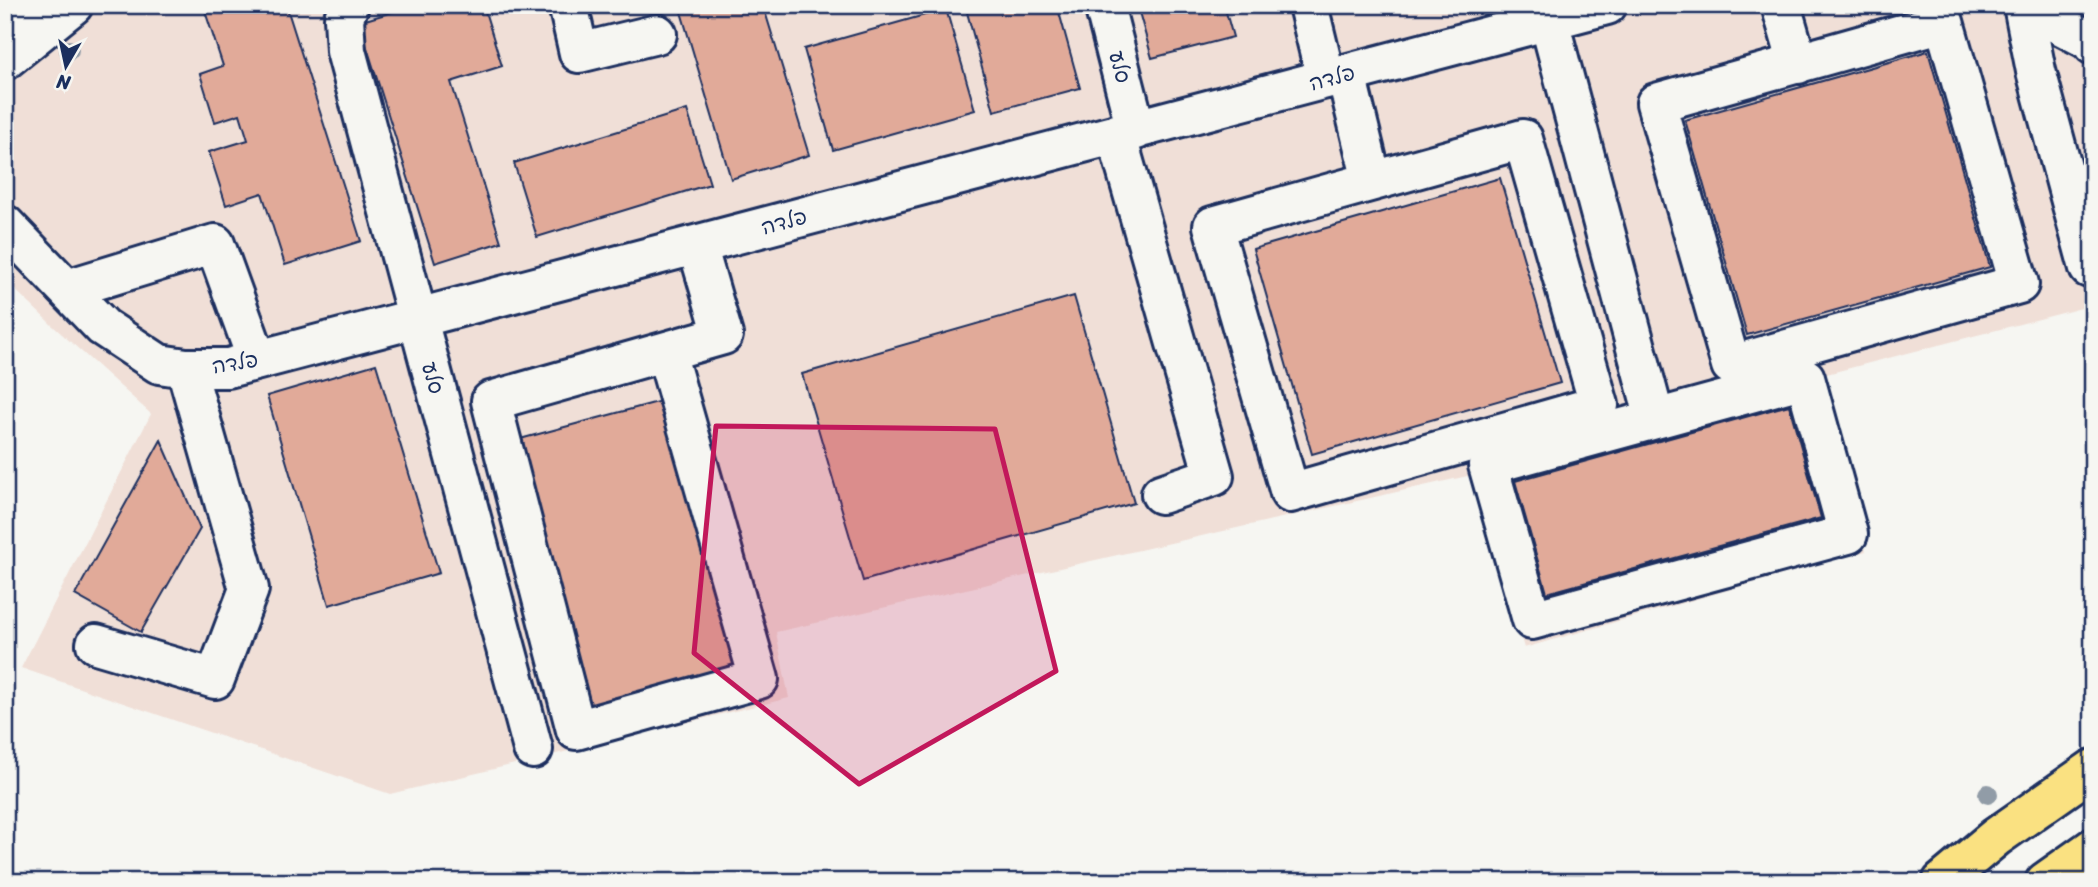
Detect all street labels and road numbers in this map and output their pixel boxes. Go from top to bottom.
street label: סלע [1098,47,1142,87]
street label: פלדה [1305,54,1359,102]
street label: פלדה [757,198,811,246]
street label: פלדה [209,341,261,385]
street label: סלע [410,358,456,398]

